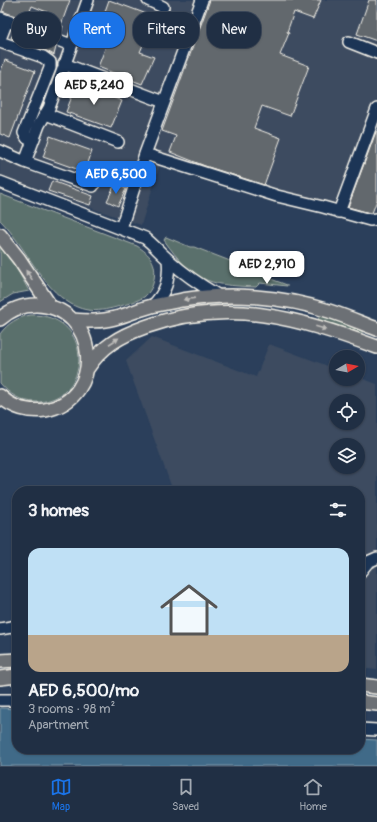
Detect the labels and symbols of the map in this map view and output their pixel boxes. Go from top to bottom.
pin: AED 5,240 [48,72,140,106]
pin: AED 6,500 [70,161,162,195]
pin: AED 2,910 [221,251,313,285]
one-way arrow [25,270,33,280]
one-way arrow [183,296,195,302]
one-way arrow [316,325,328,331]
one-way arrow [109,337,119,345]
north arrow [329,350,365,386]

